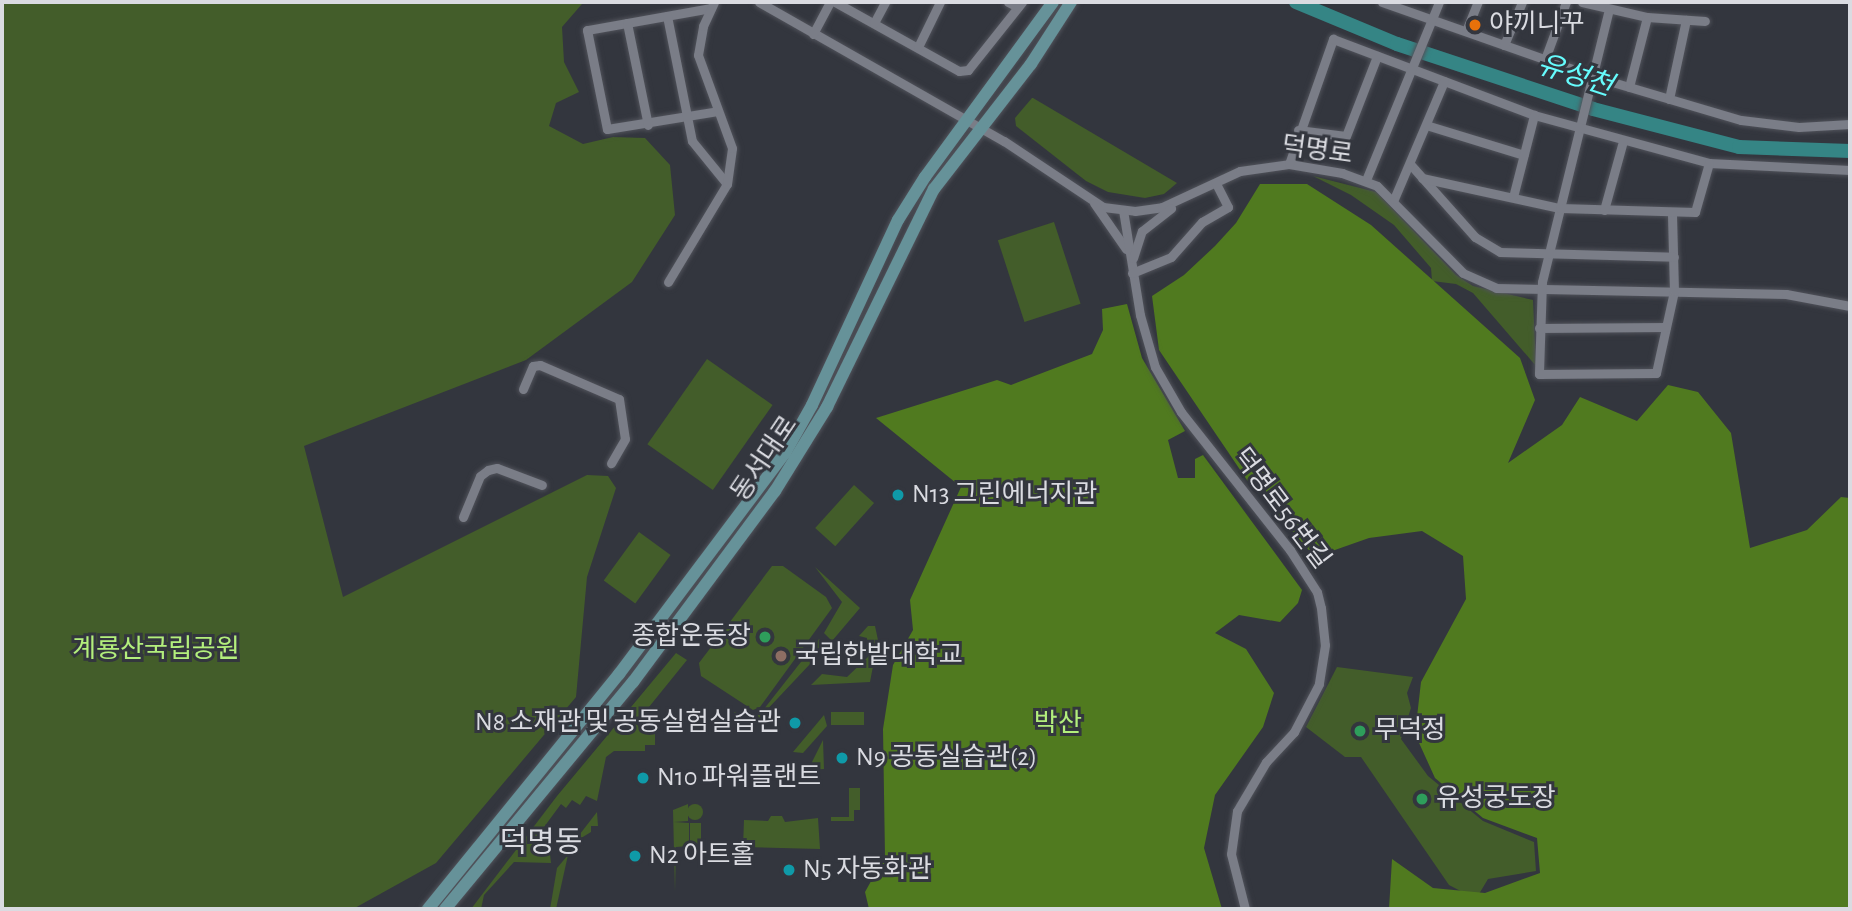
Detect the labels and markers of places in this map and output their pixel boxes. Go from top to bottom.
place label: 야끼니꾸 [1489,9,1585,41]
marker: 야끼니꾸 [1467,17,1483,33]
place label: N13 그린에너지관 [912,479,1097,511]
marker: N13 그린에너지관 [890,487,906,503]
place label: 종합운동장 [631,621,751,653]
marker: 종합운동장 [757,629,773,645]
place label: 국립한밭대학교 [795,640,962,672]
marker: 국립한밭대학교 [773,648,789,664]
place label: N8 소재관 및 공동실험실습관 [475,707,781,739]
marker: N8 소재관 및 공동실험실습관 [787,715,803,731]
place label: 무덕정 [1374,715,1446,747]
marker: 무덕정 [1352,723,1368,739]
place label: N9 공동실습관(2) [856,742,1037,774]
marker: N9 공동실습관(2) [834,750,850,766]
place label: N10 파워플랜트 [657,762,821,794]
marker: N10 파워플랜트 [635,770,651,786]
place label: 유성궁도장 [1436,783,1556,815]
marker: 유성궁도장 [1414,791,1430,807]
place label: N2 아트홀 [649,840,755,872]
marker: N2 아트홀 [627,848,643,864]
place label: N5 자동화관 [803,854,932,886]
marker: N5 자동화관 [781,862,797,878]

